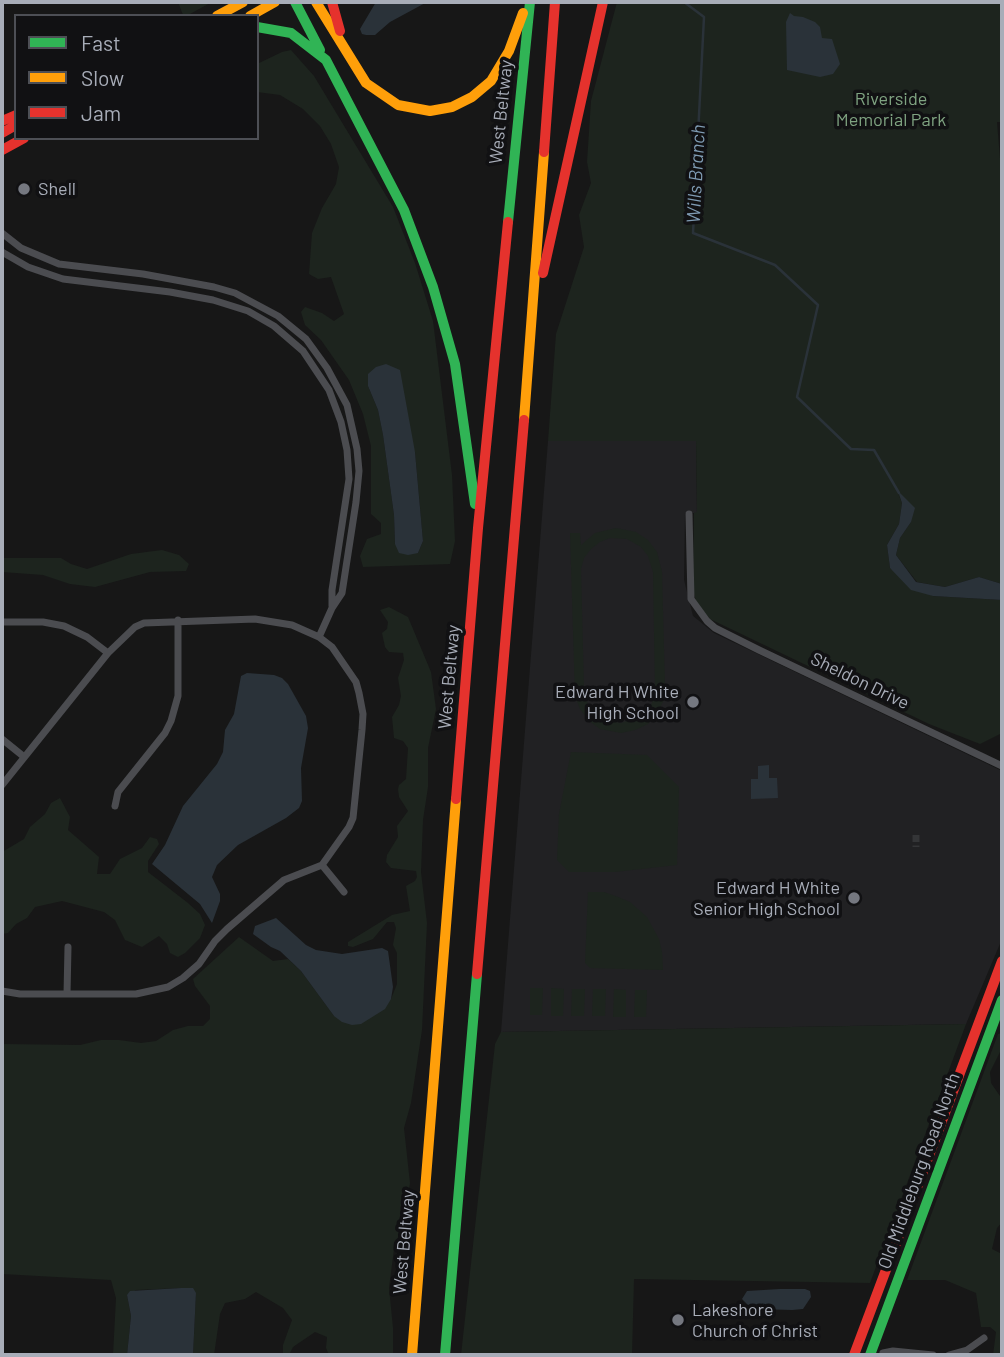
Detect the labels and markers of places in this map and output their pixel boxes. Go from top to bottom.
place label: Shell [38,178,76,200]
marker: Shell [16,181,32,197]
place label: Edward H White High School [555,681,679,724]
marker: Edward H White High School [685,694,701,710]
place label: Edward H White Senior High School [693,877,840,920]
marker: Edward H White Senior High School [846,890,862,906]
place label: Lakeshore Church of Christ [692,1299,818,1342]
marker: Lakeshore Church of Christ [670,1312,686,1328]

